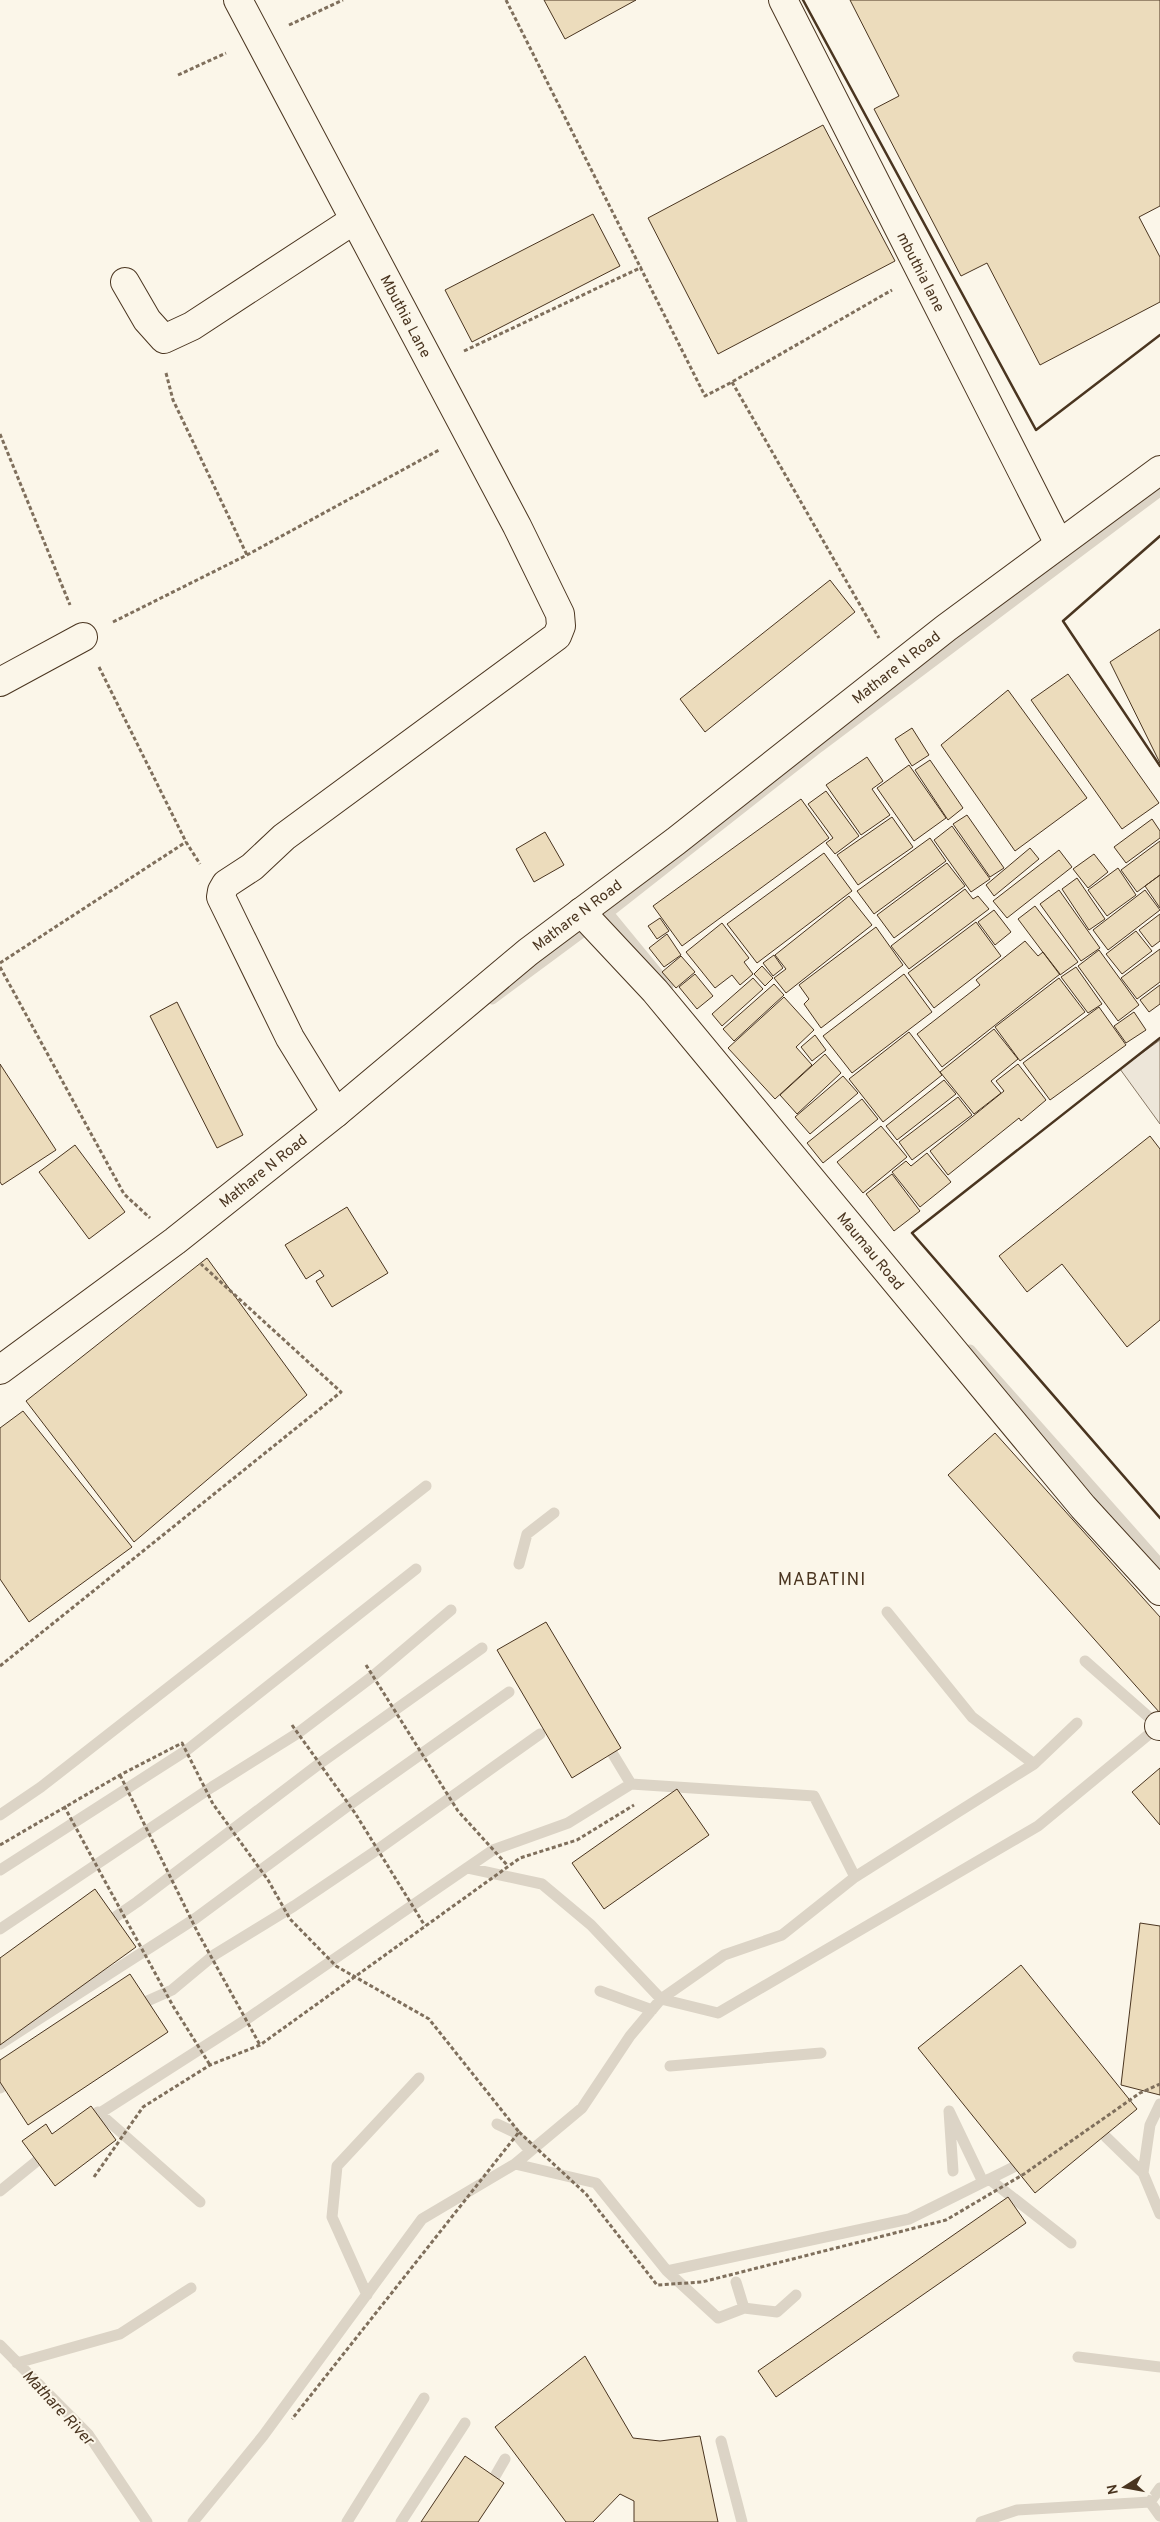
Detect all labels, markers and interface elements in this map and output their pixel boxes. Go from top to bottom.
street label: mbuthia lane [891,229,948,316]
street label: Mbuthia Lane [375,272,434,362]
street label: Mathare N Road [849,628,945,709]
street label: Mathare N Road [529,877,627,956]
street label: Mathare N Road [216,1131,312,1213]
street label: Maumau Road [832,1209,907,1295]
district label: MABATINI [778,1569,866,1592]
water label: Mathare River [17,2366,99,2452]
north arrow [1100,2462,1150,2512]
text: N [1104,2483,1123,2496]

